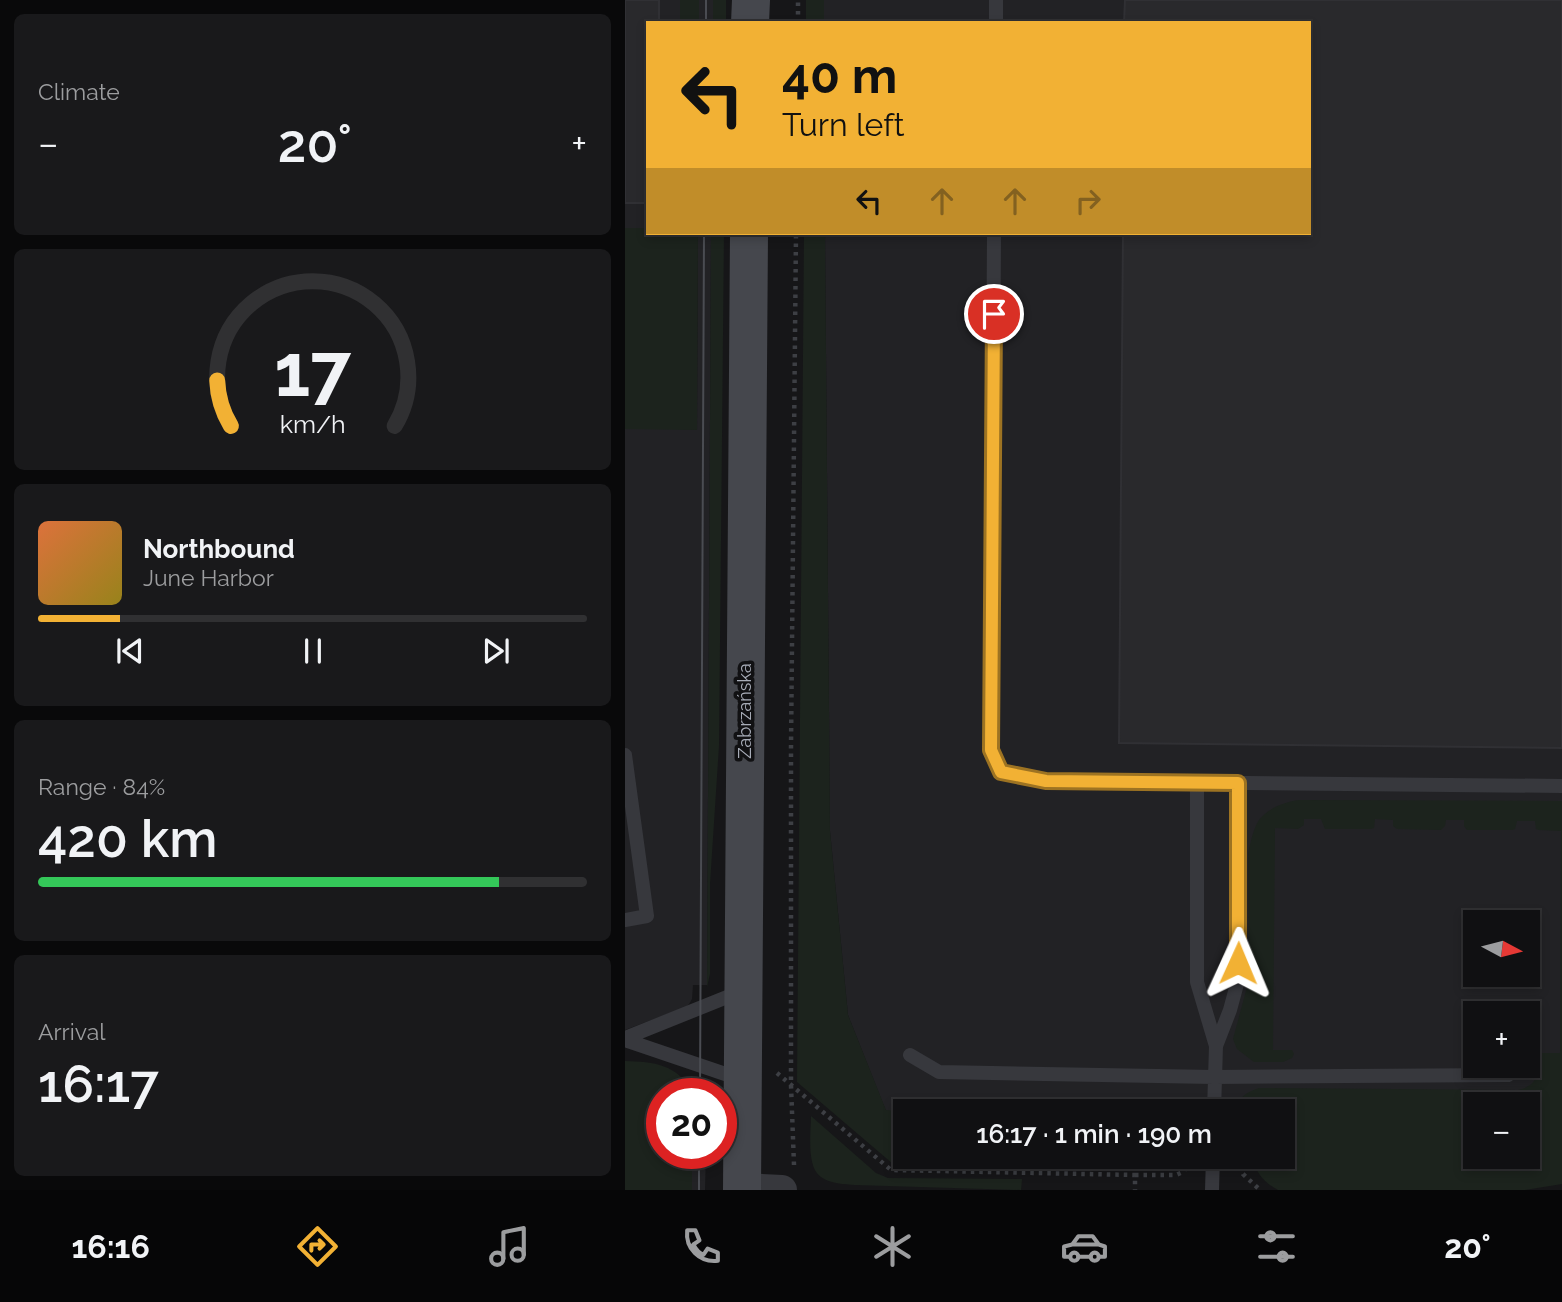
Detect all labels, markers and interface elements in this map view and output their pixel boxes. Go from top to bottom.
text: 40 m [782,47,897,104]
icon: left [667,49,758,140]
text: Climate [38,78,120,105]
text: Turn left [782,106,904,143]
text: 20° [278,113,352,174]
text: − [38,121,58,166]
text: + [571,121,587,166]
icon: left [850,182,888,220]
icon: ahead [923,182,961,220]
icon: ahead [996,182,1034,220]
icon: right [1069,182,1107,220]
pin [964,284,1024,344]
icon: arrive [975,295,1013,333]
text: 17 [274,328,351,413]
text: km/h [280,409,345,439]
text: Northbound [143,534,295,564]
text: June Harbor [143,564,274,591]
icon: previous [111,632,149,670]
icon: pause [294,632,332,670]
icon: next [477,632,515,670]
street label: Zabrzańska [734,663,755,759]
text: Range · 84% [38,773,165,800]
text: 420 km [38,808,217,869]
north arrow [1463,910,1540,987]
map controls [1463,910,1540,1169]
position arrow [1201,926,1275,1000]
button: + [1463,1001,1540,1078]
text: Arrival [38,1018,105,1045]
text: 16:17 [38,1053,159,1114]
speed limit sign: 20 [646,1078,737,1169]
button: − [1463,1092,1540,1169]
text: 16:17 · 1 min · 190 m [976,1119,1212,1149]
icon: directions [293,1222,342,1271]
icon: music [485,1222,534,1271]
icon: phone [677,1222,726,1271]
icon: climate [868,1222,917,1271]
icon: car [1060,1222,1109,1271]
icon: filters [1252,1222,1301,1271]
text: 16:16 [71,1228,150,1265]
text: 20° [1444,1228,1491,1265]

